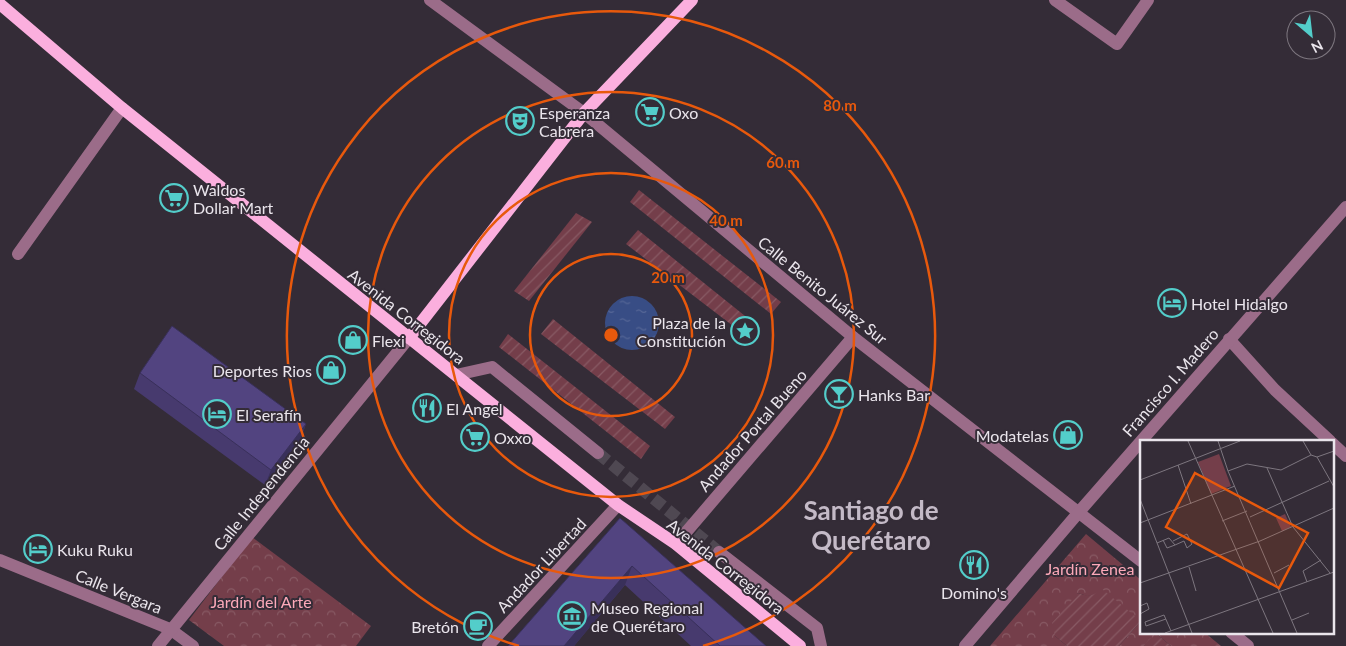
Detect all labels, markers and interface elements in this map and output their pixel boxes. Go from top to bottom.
north arrow [1286,10,1336,60]
text: N [1309,37,1326,57]
text: 80 m [823,96,857,114]
supermarket icon: Oxo [635,97,665,127]
place label: Esperanza Cabrera [539,103,610,140]
place label: Oxo [669,103,698,122]
theatre icon: Esperanza Cabrera [505,106,535,136]
text: 60 m [766,153,800,171]
place label: Waldos Dollar Mart [193,180,274,217]
supermarket icon: Waldos Dollar Mart [159,183,189,213]
text: 40 m [709,211,743,229]
street label: Calle Benito Juárez Sur [755,232,891,348]
street label: Avenida Corregidora [345,264,469,368]
text: 20 m [651,268,685,286]
hotel icon: Hotel Hidalgo [1157,288,1187,318]
place label: Hotel Hidalgo [1191,294,1288,313]
place label: Plaza de la Constitución [637,313,726,350]
place icon: Plaza de la Constitución [730,316,760,346]
street label: Francisco I. Madero [1118,324,1222,440]
shop icon: Flexi [338,325,368,355]
centre of rings [602,326,620,344]
place label: Flexi [372,331,405,350]
shop icon: Deportes Rios [316,355,346,385]
place label: Deportes Rios [213,361,312,380]
street label: Andador Portal Bueno [694,365,810,495]
bar icon: Hanks Bar [824,379,854,409]
place label: Hanks Bar [858,385,930,404]
restaurant icon: El Angel [412,393,442,423]
hotel icon: El Serafín [202,399,232,429]
place label: El Angel [446,399,503,418]
place label: El Serafín [236,405,302,424]
shop icon: Modatelas [1053,420,1083,450]
supermarket icon: Oxxo [460,422,490,452]
place label: Modatelas [976,426,1049,445]
place label: Oxxo [494,428,531,447]
street label: Calle Independencia [209,432,313,554]
inset map [1140,440,1334,634]
district label: Santiago de Querétaro [803,494,939,556]
street label: Andador Libertad [492,514,590,616]
street label: Avenida Corregidora [664,514,788,618]
hotel icon: Kuku Ruku [23,534,53,564]
place label: Kuku Ruku [57,540,133,559]
restaurant icon: Domino's [959,550,989,580]
park label: Jardín Zenea [1046,559,1134,578]
street label: Calle Vergara [73,565,165,617]
place label: Domino's [941,583,1007,602]
park label: Jardín del Arte [210,592,312,611]
place label: Museo Regional de Querétaro [591,598,703,635]
museum icon: Museo Regional de Querétaro [557,601,587,631]
cafe icon: Bretón [463,611,493,641]
place label: Bretón [411,617,459,636]

